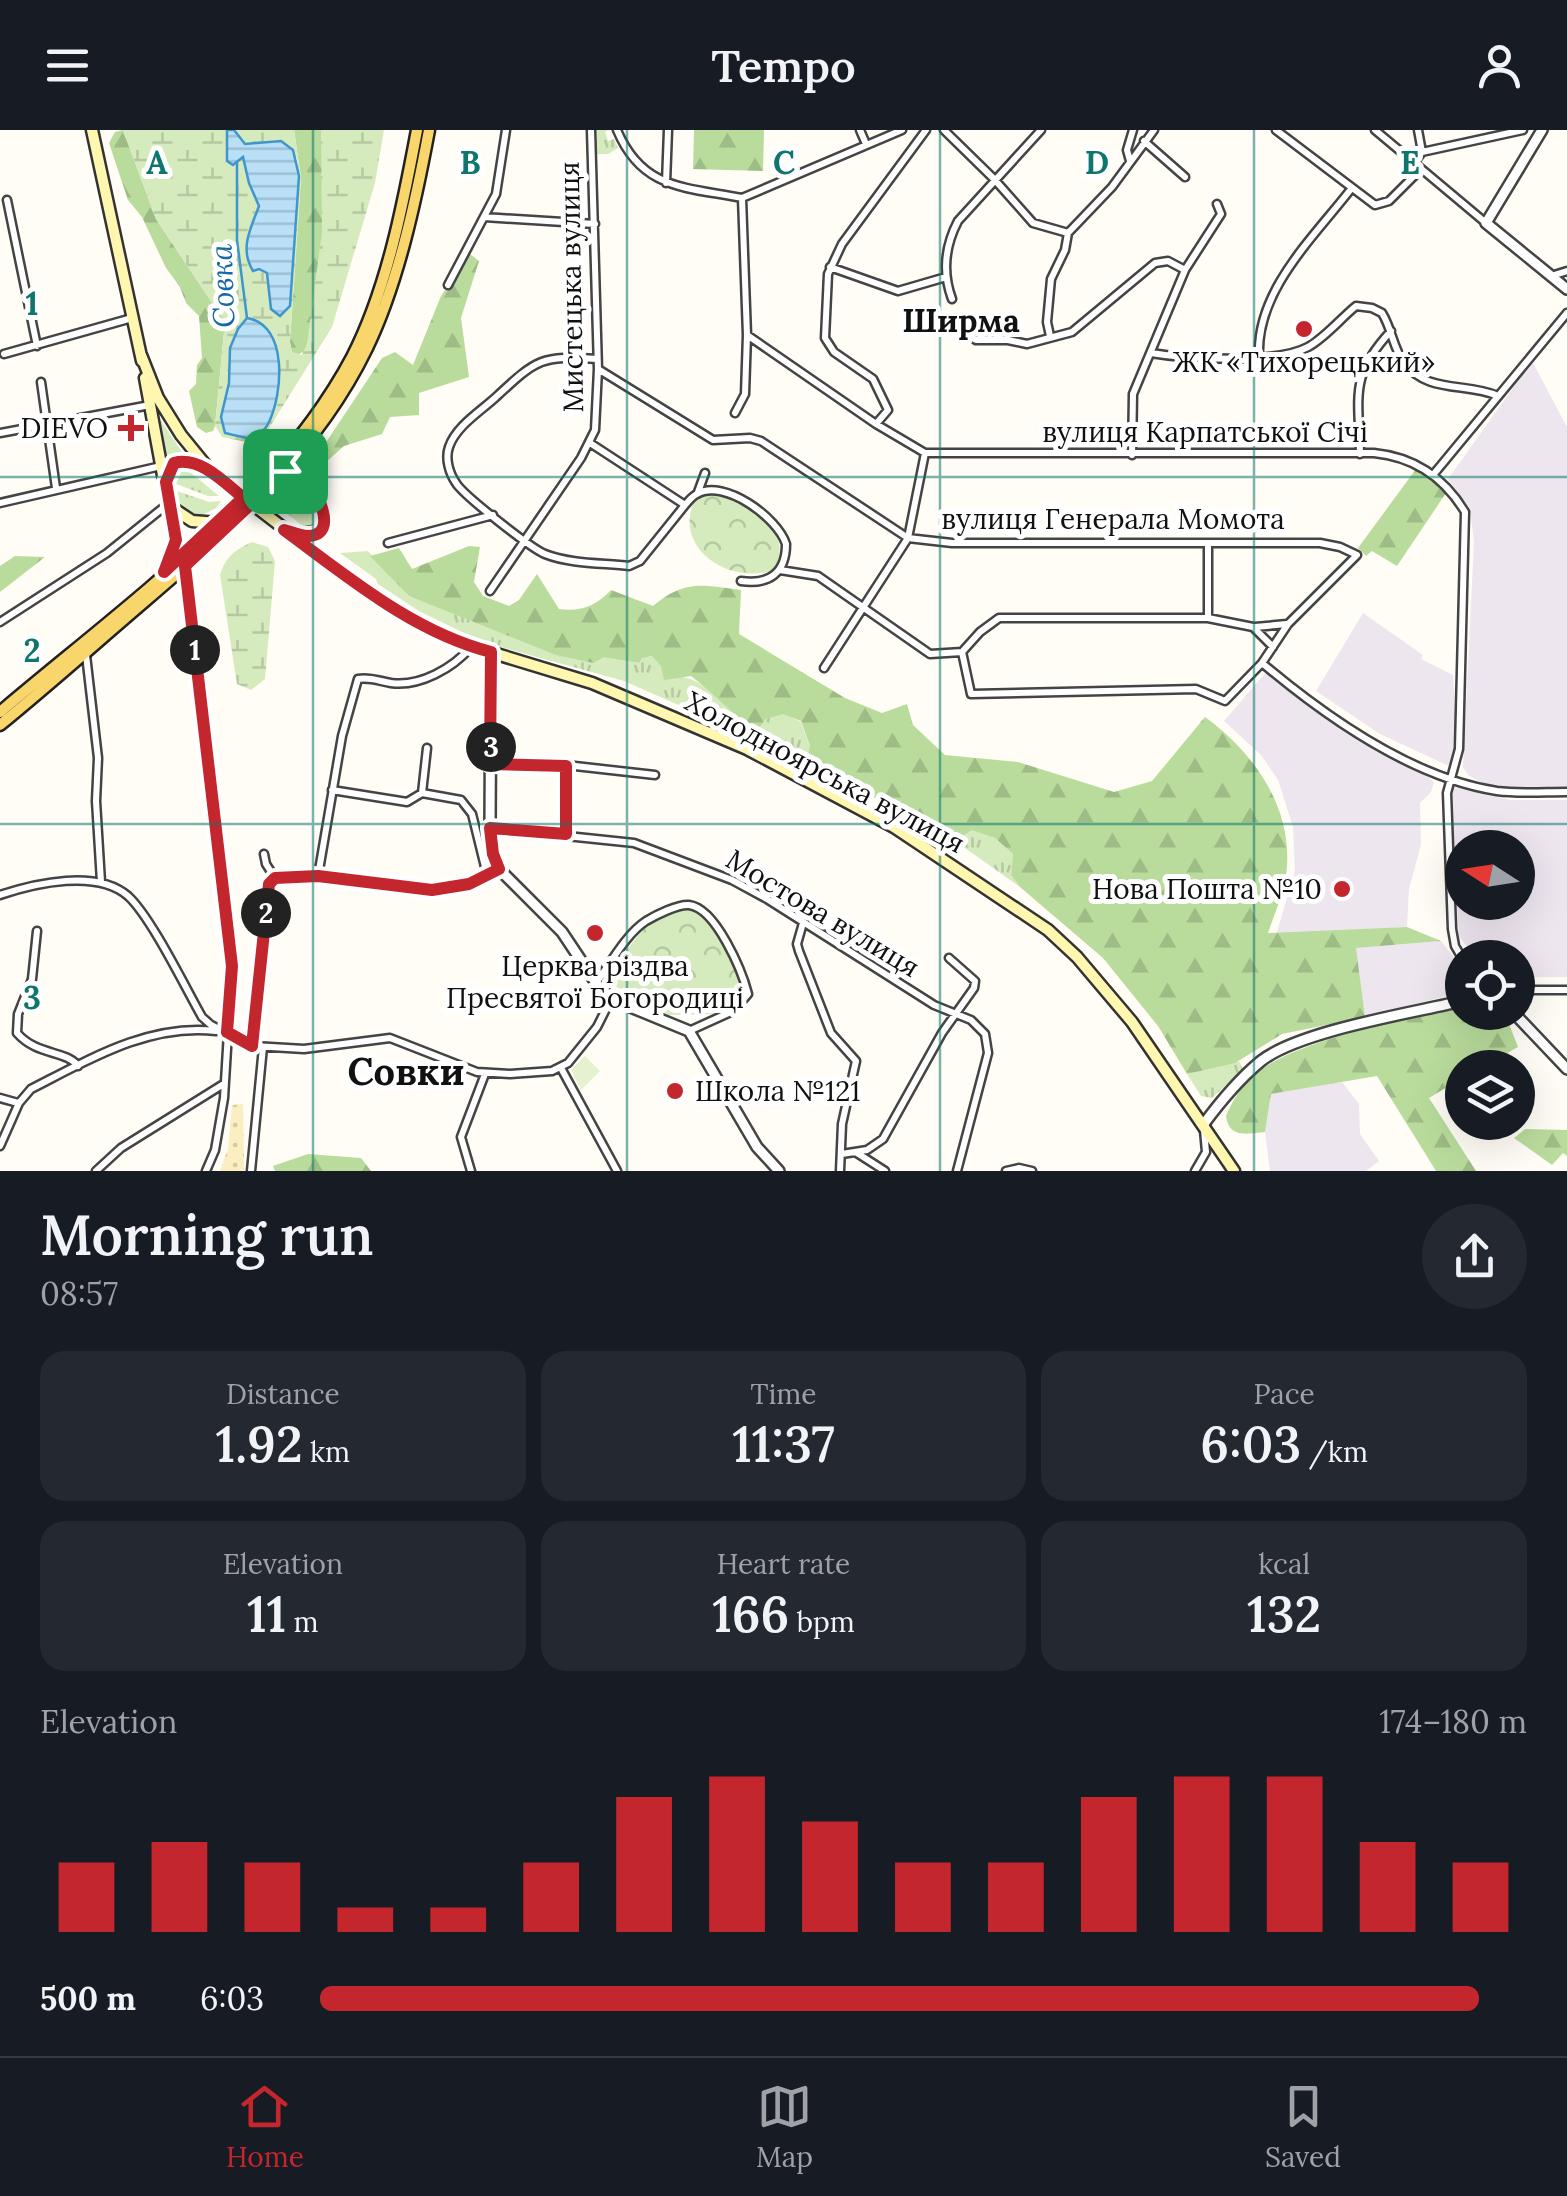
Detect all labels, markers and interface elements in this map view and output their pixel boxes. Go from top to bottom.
text: Tempo [711,37,856,94]
icon: menu [40,38,95,93]
icon: person [1472,38,1527,93]
text: A [146,142,168,183]
text: B [459,142,481,183]
text: C [773,142,795,183]
text: D [1085,142,1109,183]
text: E [1400,142,1420,183]
street label: Мистецька вулиця [551,161,591,413]
water label: Совка [202,243,242,329]
text: 1 [26,283,39,324]
district label: Ширма [902,300,1020,341]
marker: ЖК «Тихорецький» [1293,318,1315,340]
place label: ЖК «Тихорецький» [1173,344,1435,380]
place label: DIEVO [21,410,108,446]
street label: вулиця Карпатської Січі [1042,414,1368,450]
marker: DIEVO [118,415,144,441]
pin [243,429,328,514]
icon: arrive [258,444,313,499]
street label: вулиця Генерала Момота [941,501,1285,537]
pin: 1 [170,625,220,675]
text: 2 [23,630,41,671]
text: 1 [189,632,201,668]
street label: Холодноярська вулиця [679,683,971,861]
pin: 3 [466,722,516,772]
text: 3 [483,729,499,765]
north arrow [1445,830,1535,920]
map controls [1445,830,1535,1140]
street label: Мостова вулиця [720,841,926,985]
place label: Нова Пошта №10 [1092,871,1322,907]
marker: Нова Пошта №10 [1331,878,1353,900]
pin: 2 [241,888,291,938]
text: 2 [259,895,273,931]
marker: Церква різдва Пресвятої Богородиці [584,922,606,944]
button: locate [1445,940,1535,1030]
place label: Церква різдва Пресвятої Богородиці [446,948,744,1016]
text: 3 [23,977,41,1018]
district label: Совки [347,1047,465,1095]
button: layers [1445,1050,1535,1140]
place label: Школа №121 [695,1073,860,1109]
marker: Школа №121 [664,1080,686,1102]
text: Morning run [40,1200,373,1270]
button: share [1422,1204,1527,1309]
text: 08:57 [40,1273,118,1314]
text: Distance [226,1376,340,1412]
text: Time [750,1376,816,1412]
text: Pace [1254,1376,1315,1412]
text: 1.92 [216,1412,303,1476]
text: 11:37 [732,1412,835,1476]
text: 6:03 [1200,1412,1301,1476]
text: km [303,1434,350,1470]
text: /km [1301,1434,1368,1470]
text: Elevation [223,1546,343,1582]
text: Heart rate [717,1546,850,1582]
text: kcal [1258,1546,1310,1582]
text: 11 [247,1582,286,1646]
text: 166 [712,1582,789,1646]
text: 132 [1247,1582,1321,1646]
text: m [286,1604,319,1640]
text: bpm [789,1604,855,1640]
text: Elevation [40,1701,177,1742]
text: 174–180 m [1379,1701,1527,1742]
text: 500 m [40,1978,136,2019]
text: 6:03 [200,1978,264,2019]
tab: Home [226,2079,304,2175]
tab: Map [756,2079,813,2175]
tab: Saved [1265,2079,1341,2175]

